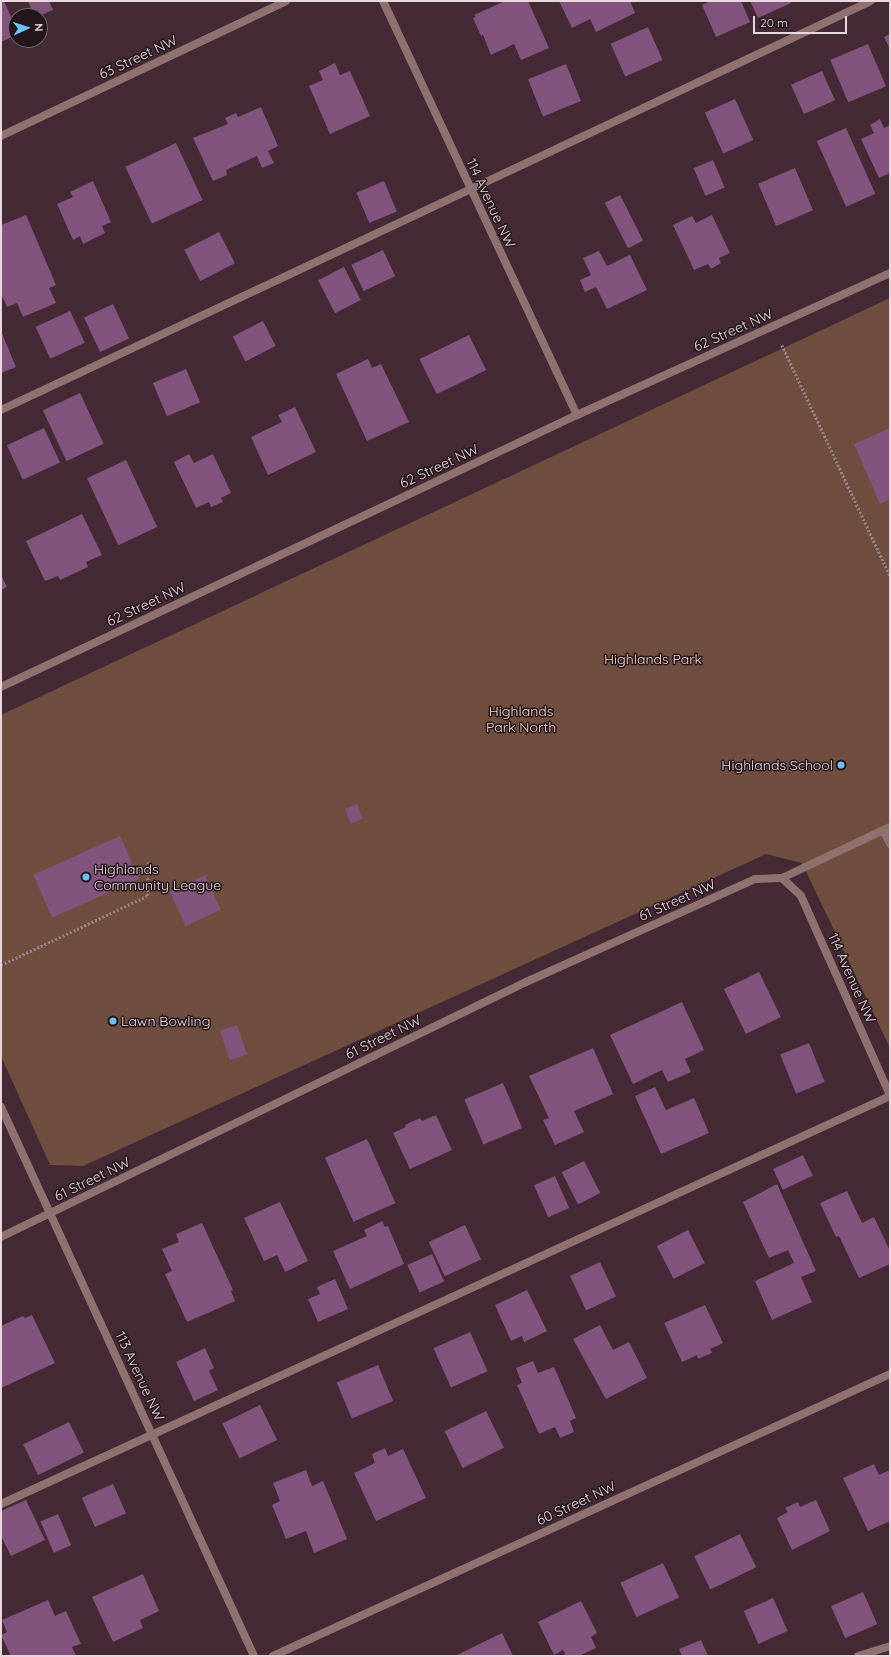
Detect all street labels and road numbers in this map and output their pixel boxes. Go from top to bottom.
street label: 63 Street NW [96,32,180,82]
street label: 114 Avenue NW [463,156,519,250]
street label: 62 Street NW [691,305,775,355]
street label: 62 Street NW [397,440,481,492]
street label: 62 Street NW [104,578,188,630]
street label: 61 Street NW [636,876,718,924]
street label: 114 Avenue NW [825,930,879,1026]
street label: 61 Street NW [342,1011,424,1063]
street label: 61 Street NW [51,1153,133,1205]
street label: 113 Avenue NW [112,1329,168,1423]
street label: 60 Street NW [534,1477,618,1529]

